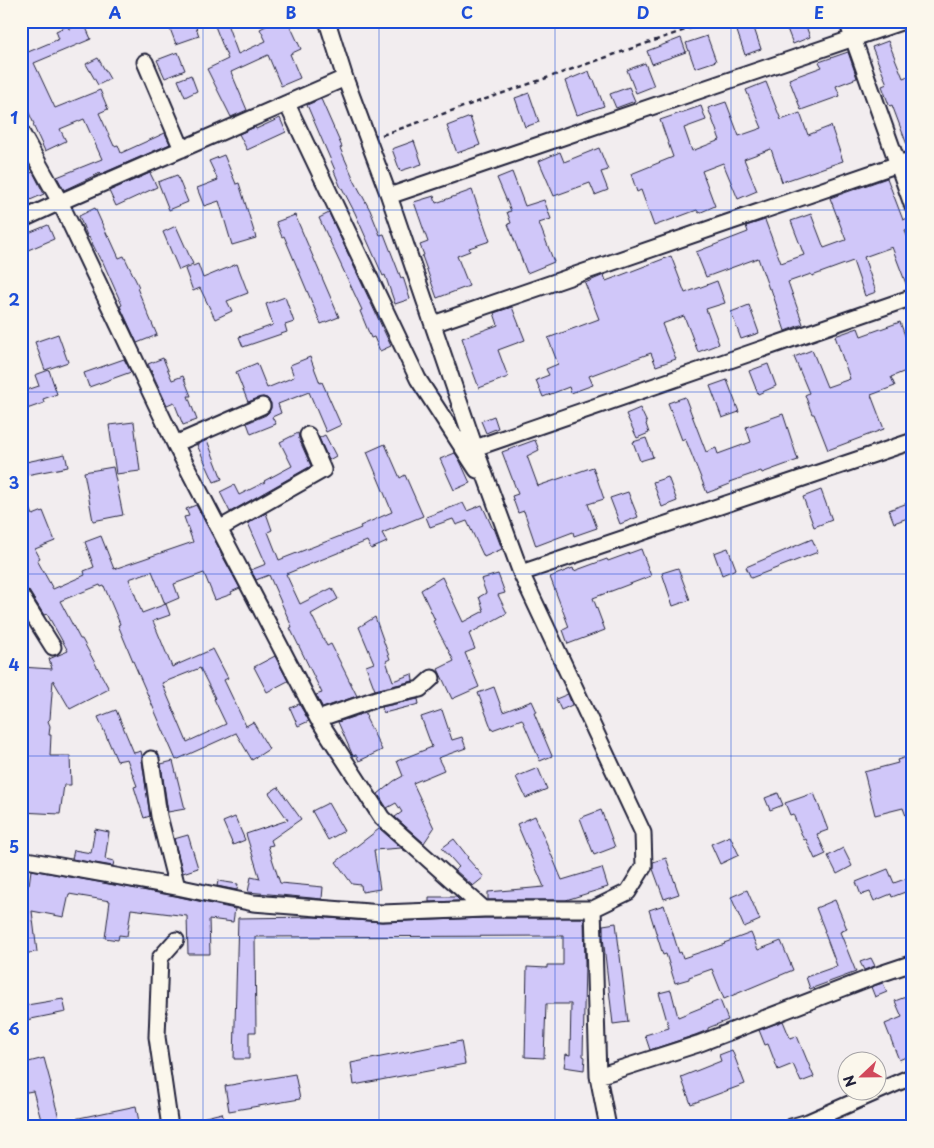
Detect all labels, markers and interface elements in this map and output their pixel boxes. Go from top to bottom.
text: A [109,0,122,24]
text: B [286,0,297,24]
text: C [461,0,473,24]
text: D [637,0,649,24]
text: E [814,0,824,24]
text: 1 [10,105,18,129]
text: 2 [8,287,20,311]
text: 3 [9,470,19,494]
text: 4 [9,652,20,676]
text: 5 [9,834,19,858]
text: 6 [8,1016,20,1040]
north arrow [836,1050,886,1100]
text: N [838,1072,861,1090]

